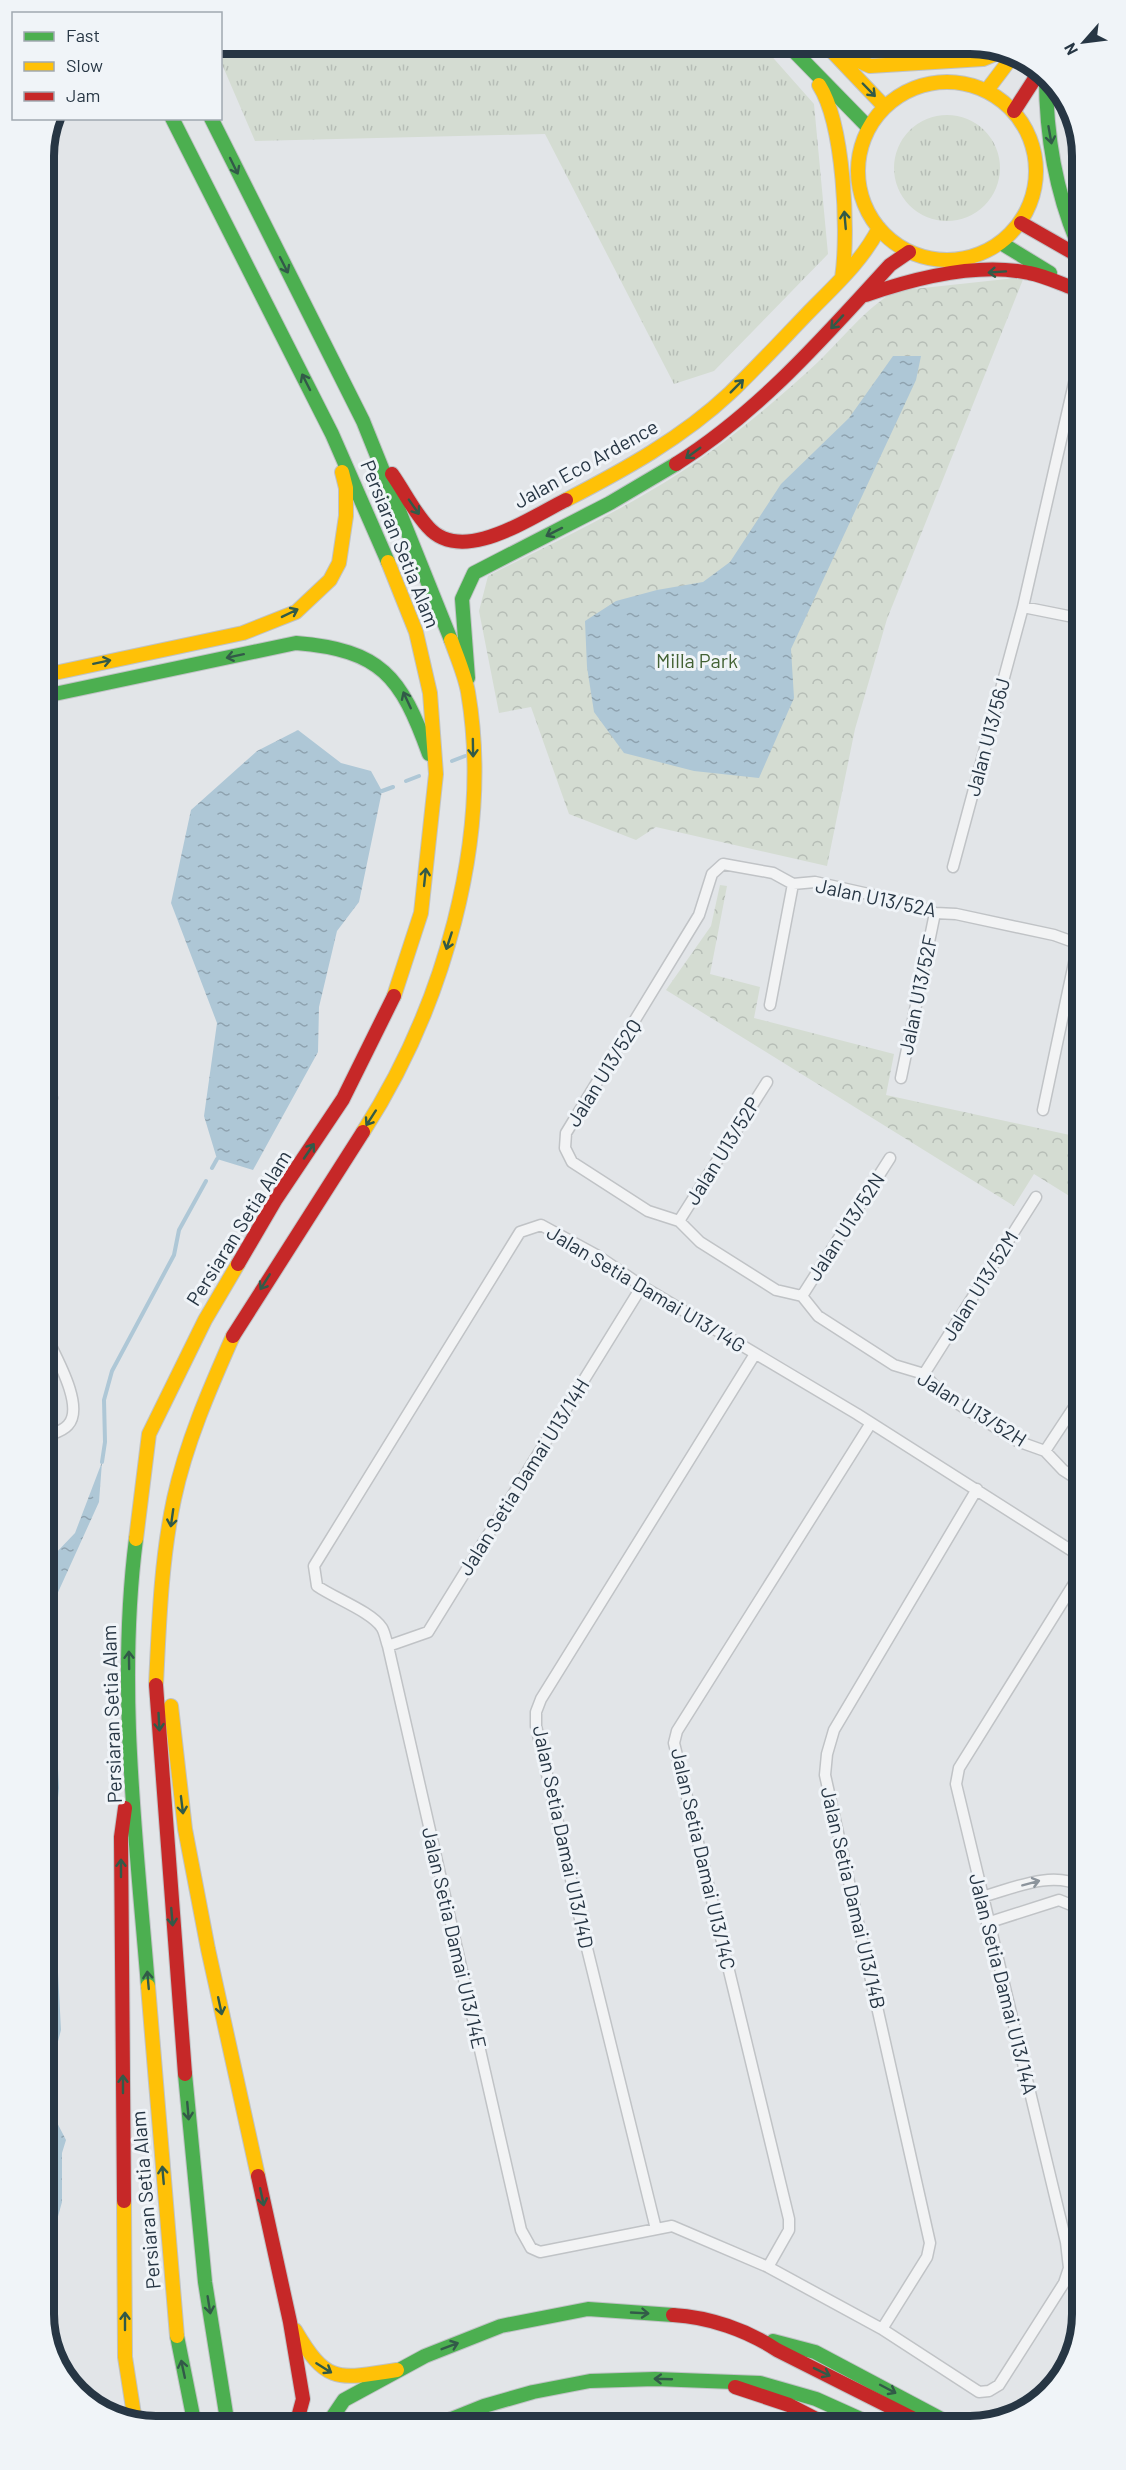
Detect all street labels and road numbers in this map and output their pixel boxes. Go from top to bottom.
street label: Jalan Eco Ardence [509,414,662,513]
street label: Persiaran Setia Alam [356,456,446,631]
street label: Jalan U13/56J [960,675,1014,799]
street label: Jalan U13/52A [814,873,939,922]
street label: Jalan U13/52F [893,933,941,1057]
street label: Jalan U13/52Q [561,1014,646,1131]
street label: Jalan U13/52P [680,1092,765,1209]
street label: Persiaran Setia Alam [181,1145,296,1310]
street label: Jalan U13/52N [801,1168,889,1285]
street label: Jalan Setia Damai U13/14G [543,1219,750,1357]
street label: Jalan U13/52M [936,1226,1022,1345]
street label: Jalan U13/52H [914,1365,1031,1451]
street label: Jalan Setia Damai U13/14H [453,1373,594,1579]
street label: Persiaran Setia Alam [96,1624,126,1804]
street label: Jalan Setia Damai U13/14D [529,1723,599,1950]
street label: Jalan Setia Damai U13/14C [667,1746,741,1972]
street label: Jalan Setia Damai U13/14B [817,1784,891,2011]
street label: Jalan Setia Damai U13/14E [418,1825,492,2051]
street label: Jalan Setia Damai U13/14A [965,1871,1043,2097]
street label: Persiaran Setia Alam [125,2110,165,2290]

